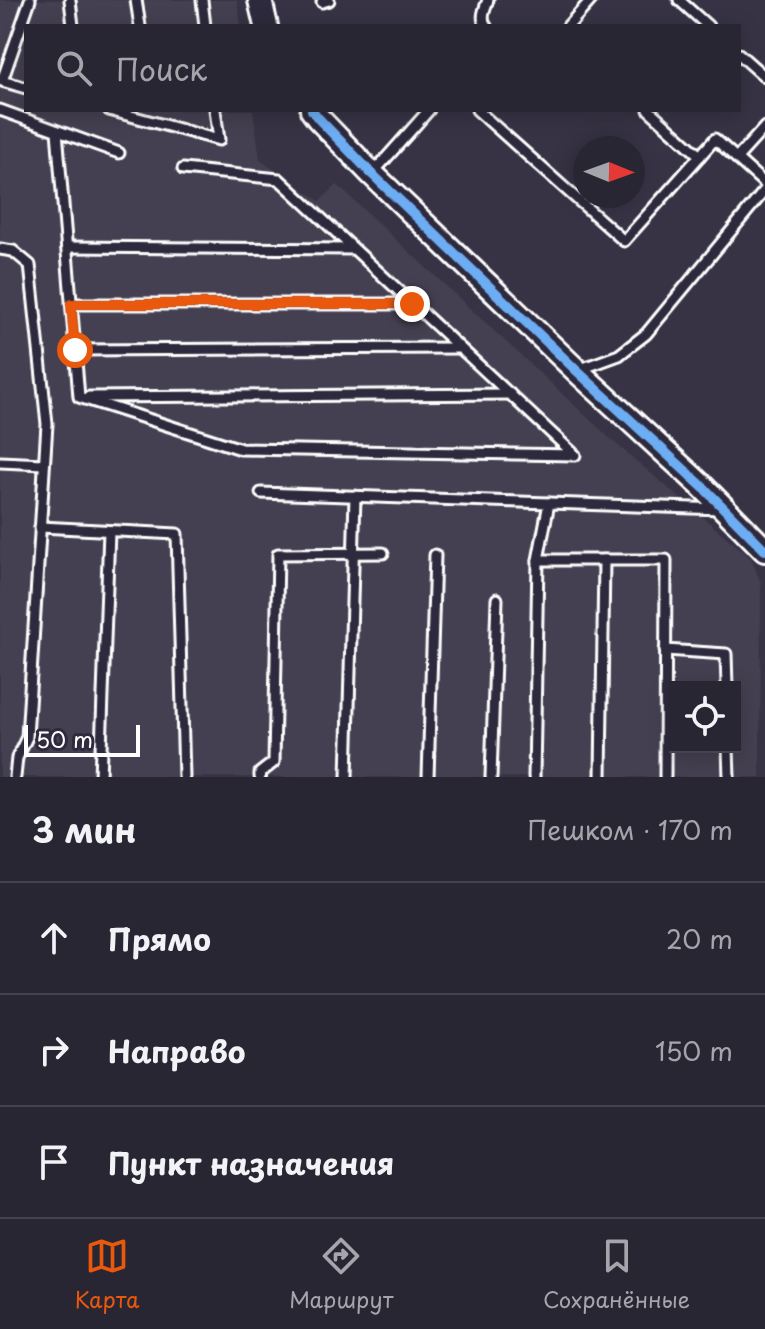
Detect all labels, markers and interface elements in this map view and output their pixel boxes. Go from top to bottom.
search box [24,24,741,112]
icon: search [52,46,96,90]
text: Поиск [116,46,207,91]
north arrow [573,136,645,208]
route end [394,286,430,322]
route start [57,332,93,368]
map controls [669,681,741,753]
button: locate [669,681,741,753]
scale bar [24,721,140,757]
text: 50 m [36,722,93,755]
text: 3 мин [32,803,136,855]
text: Пешком · 170 m [527,810,733,849]
icon: ahead [32,916,76,960]
text: Прямо [108,916,211,961]
text: 20 m [666,919,733,958]
icon: right [32,1028,76,1072]
text: Направо [108,1028,246,1073]
text: 150 m [655,1031,733,1070]
icon: arrive [32,1140,76,1184]
text: Пункт назначения [108,1140,394,1185]
tab: Карта [75,1234,139,1315]
tab: Маршрут [289,1234,393,1315]
tab: Сохранённые [543,1234,690,1315]

